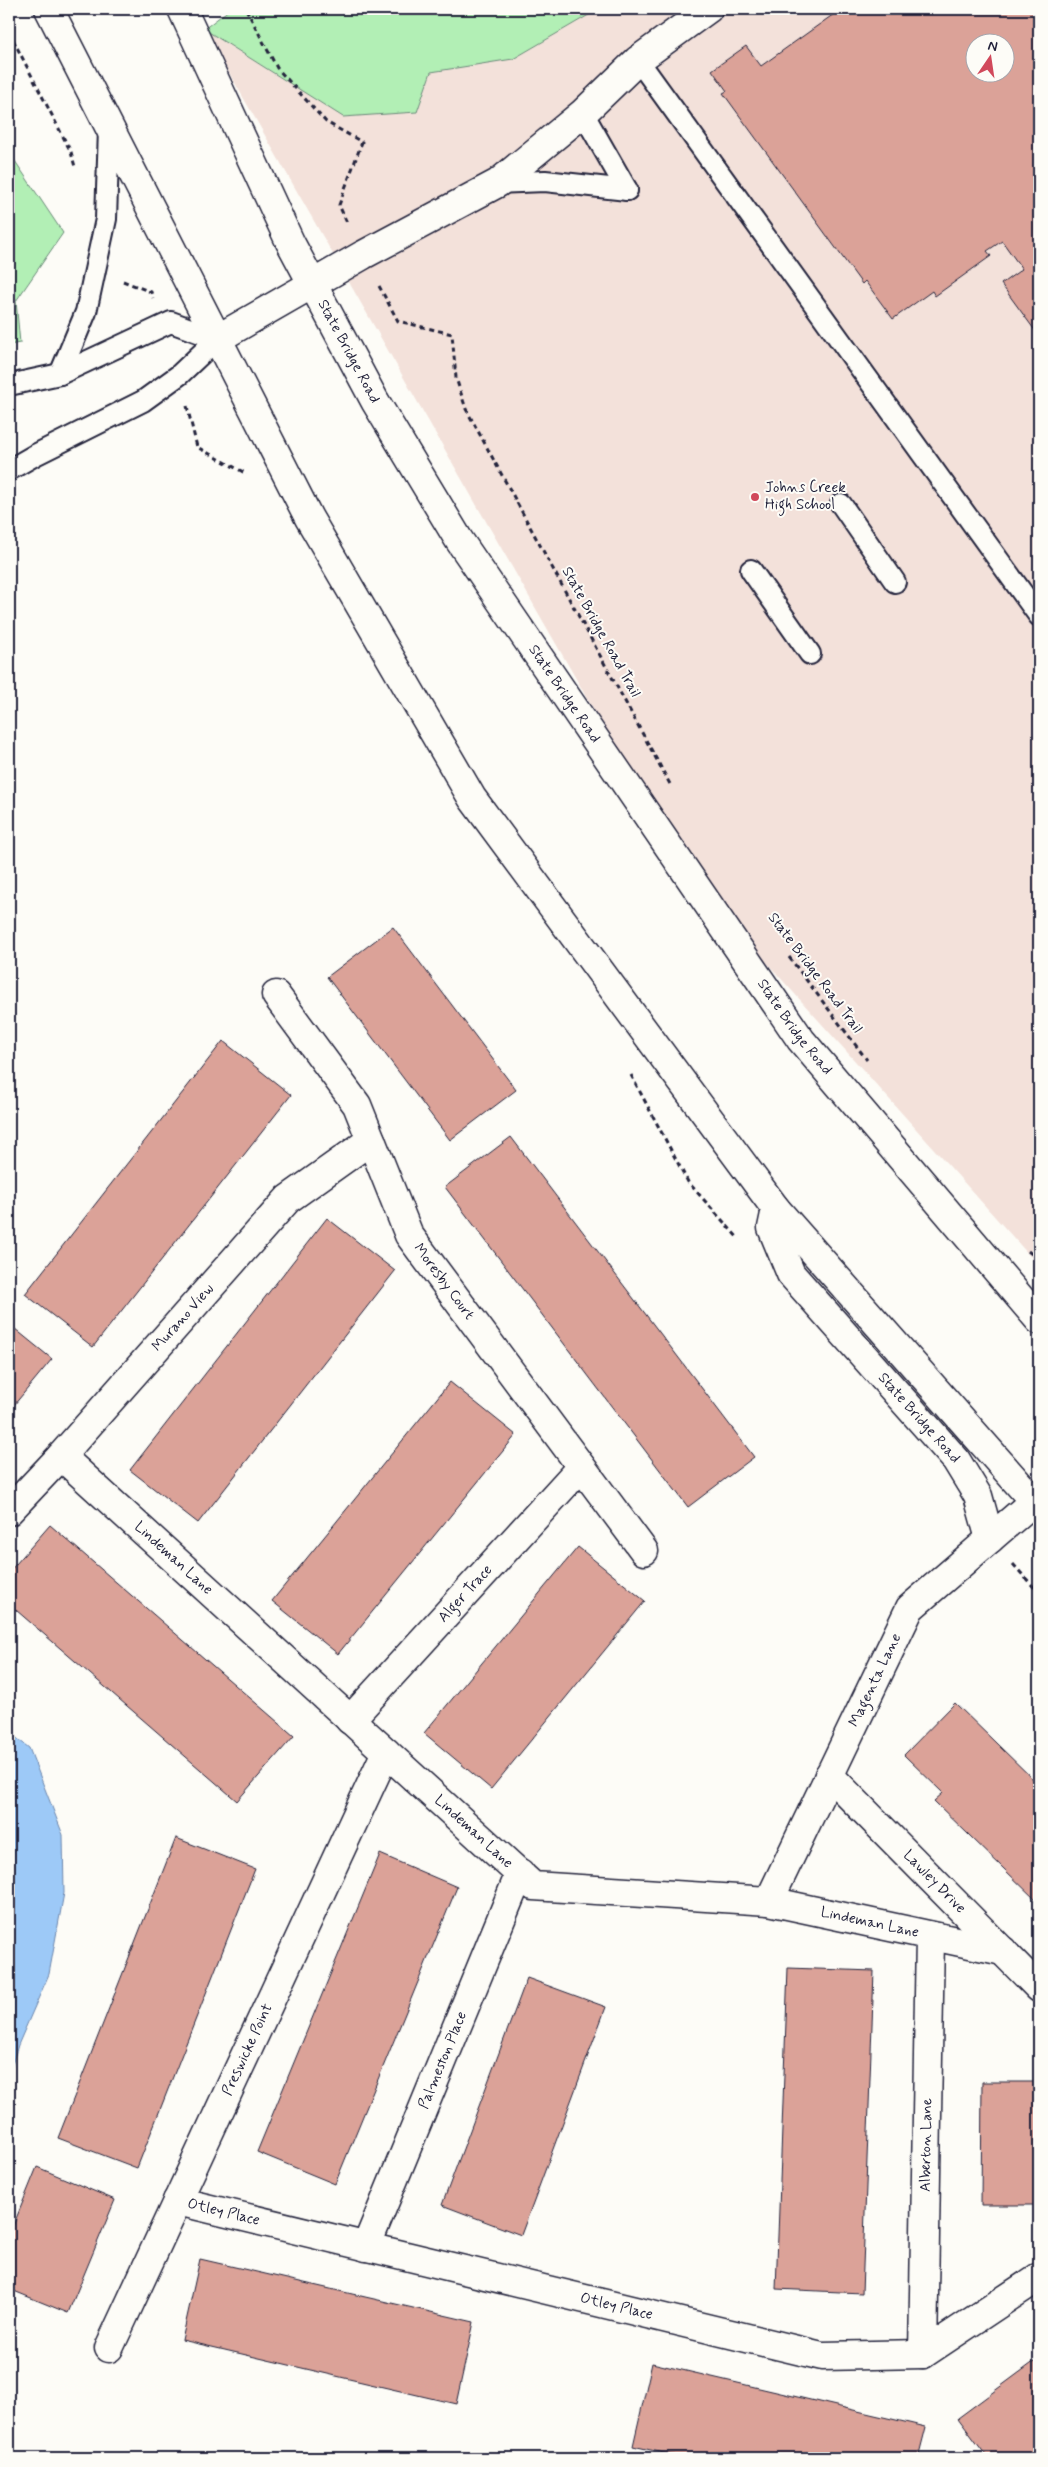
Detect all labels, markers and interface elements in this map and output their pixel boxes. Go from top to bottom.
north arrow [966,32,1016,82]
text: N [986,36,999,56]
street label: State Bridge Road [313,296,384,407]
place label: Johns Creek High School [765,478,846,516]
marker: Johns Creek High School [749,491,761,503]
street label: State Bridge Road Trail [558,565,644,699]
street label: State Bridge Road [525,642,603,746]
street label: State Bridge Road Trail [764,910,866,1036]
street label: State Bridge Road [754,977,836,1077]
street label: Moresby Court [409,1239,479,1324]
street label: Murano View [148,1280,219,1356]
street label: State Bridge Road [873,1369,965,1468]
street label: Lindeman Lane [130,1517,217,1600]
street label: Alger Trace [434,1560,497,1627]
street label: Magenta Lane [844,1630,906,1730]
street label: Lindeman Lane [430,1791,517,1873]
street label: Lawley Drive [898,1846,970,1918]
street label: Lindeman Lane [819,1902,921,1943]
street label: Preswicke Point [218,2000,278,2099]
street label: Palmeston Place [414,2008,472,2112]
street label: Alberton Lane [916,2098,937,2192]
street label: Otley Place [185,2194,262,2231]
street label: Otley Place [578,2288,655,2325]

